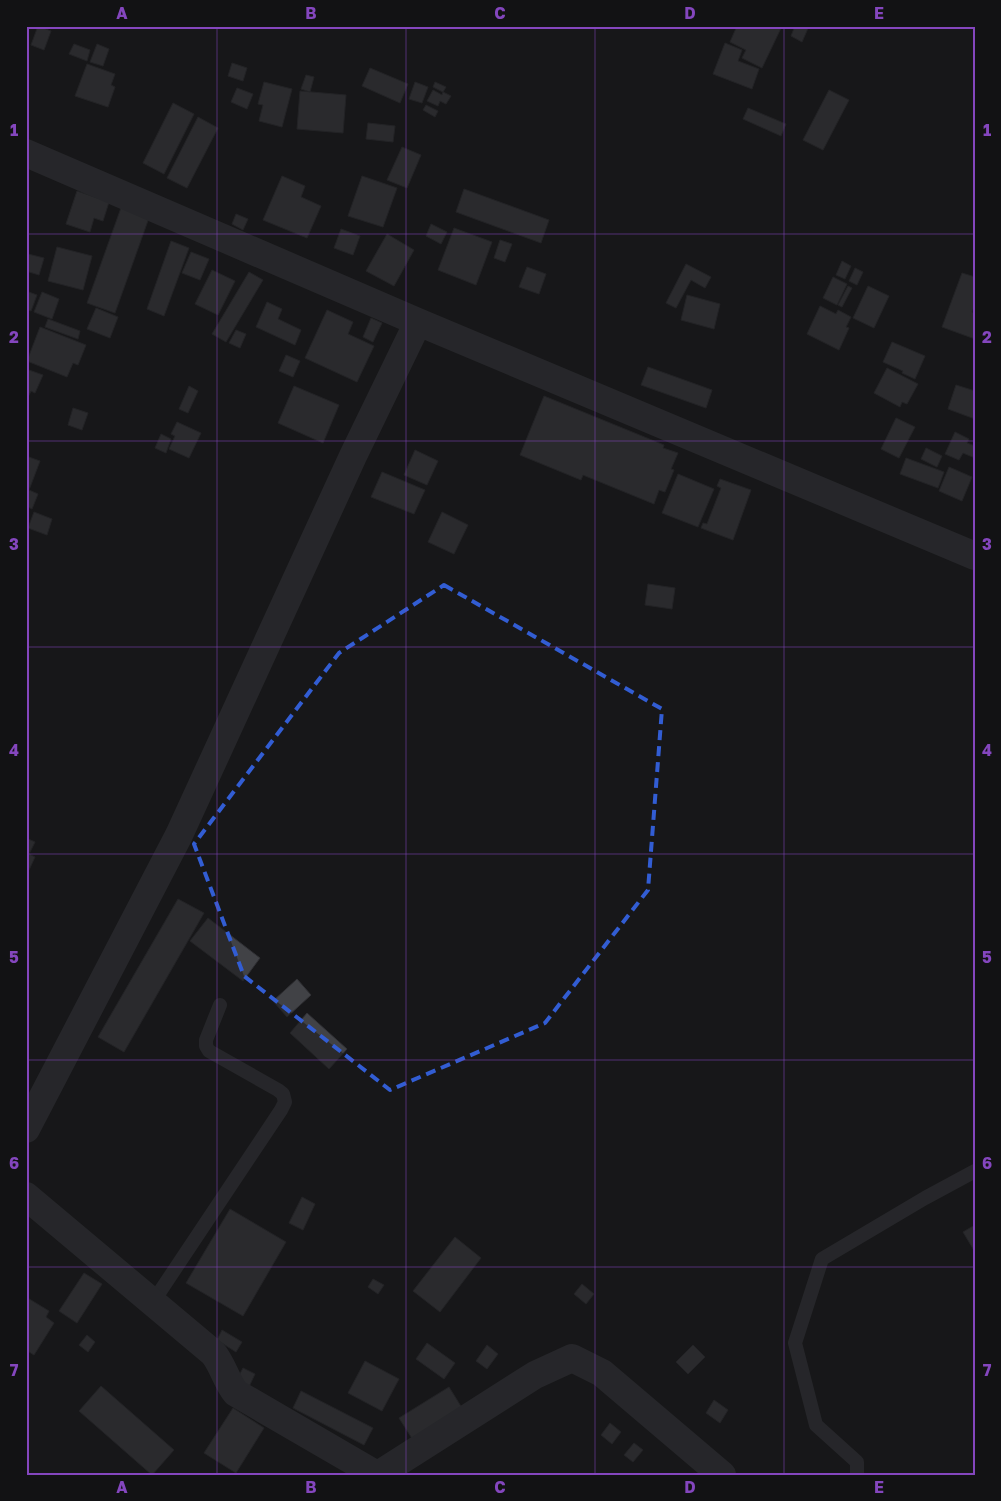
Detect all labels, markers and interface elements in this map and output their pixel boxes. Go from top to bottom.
text: A [116,3,128,23]
text: B [305,3,317,23]
text: C [494,3,506,23]
text: D [684,3,696,23]
text: E [874,3,884,23]
text: 1 [10,120,18,140]
text: 1 [983,120,991,140]
text: 2 [9,327,19,347]
text: 2 [982,327,992,347]
text: 3 [9,534,19,554]
text: 3 [982,534,992,554]
text: 4 [9,740,19,760]
text: 4 [982,740,992,760]
text: 5 [9,947,19,967]
text: 5 [982,947,992,967]
text: 6 [9,1153,19,1173]
text: 6 [982,1153,992,1173]
text: 7 [10,1360,19,1380]
text: 7 [983,1360,992,1380]
text: A [116,1477,128,1497]
text: B [305,1477,317,1497]
text: C [494,1477,506,1497]
text: D [684,1477,696,1497]
text: E [874,1477,884,1497]

